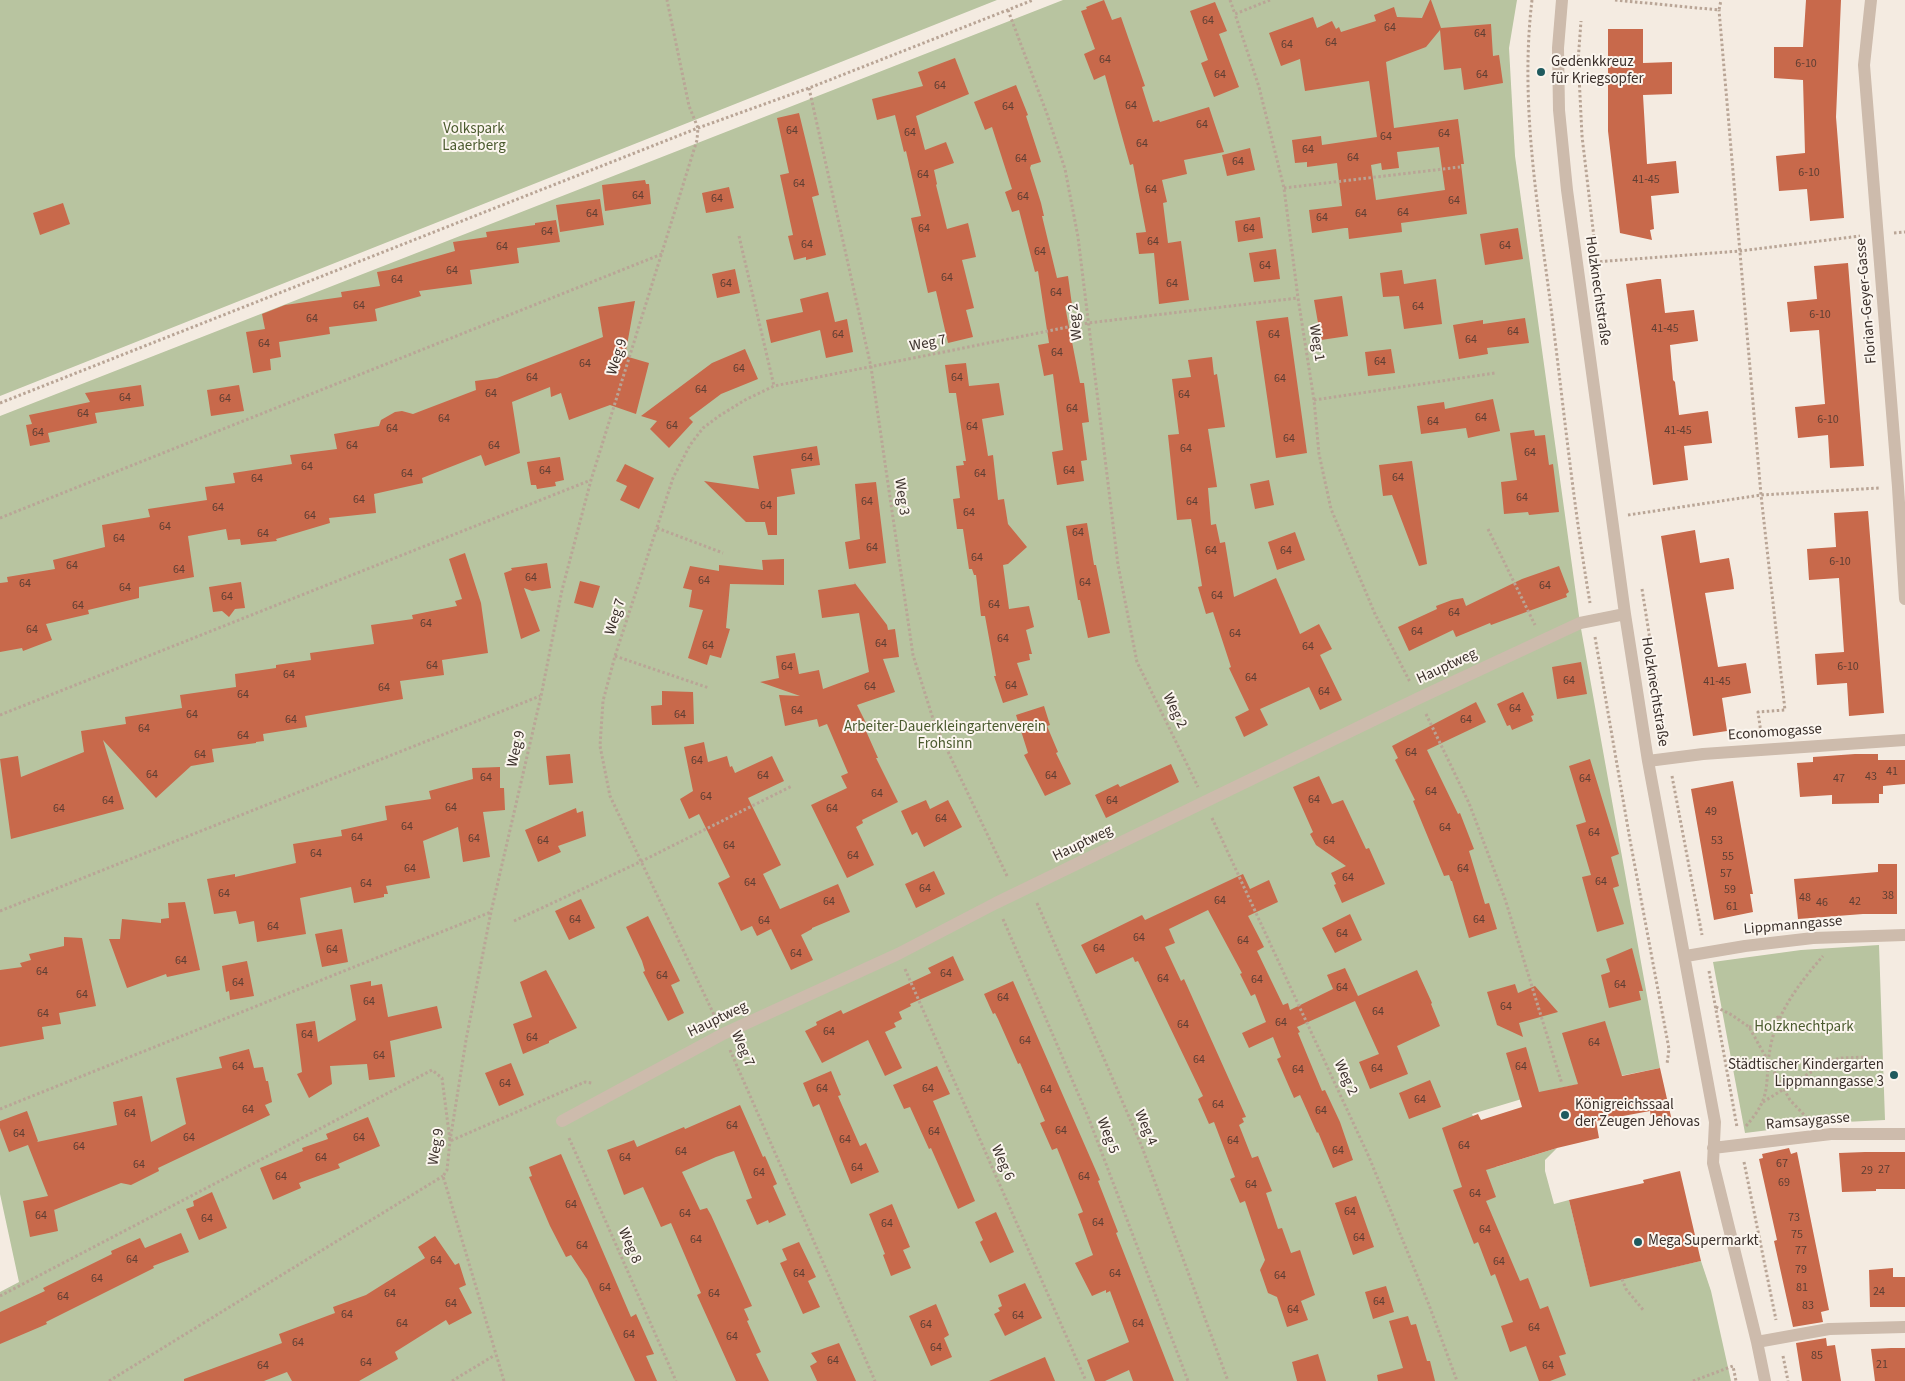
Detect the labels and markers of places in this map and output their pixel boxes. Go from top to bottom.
place label: Gedenkkreuz für Kriegsopfer [1551,54,1644,89]
marker: Gedenkkreuz für Kriegsopfer [1535,66,1547,78]
place label: Städtischer Kindergarten Lippmanngasse 3 [1728,1057,1884,1092]
marker: Städtischer Kindergarten Lippmanngasse 3 [1888,1069,1900,1081]
place label: Königreichssaal der Zeugen Jehovas [1575,1097,1700,1132]
marker: Königreichssaal der Zeugen Jehovas [1559,1109,1571,1121]
place label: Mega Supermarkt [1648,1233,1759,1251]
marker: Mega Supermarkt [1632,1236,1644,1248]

